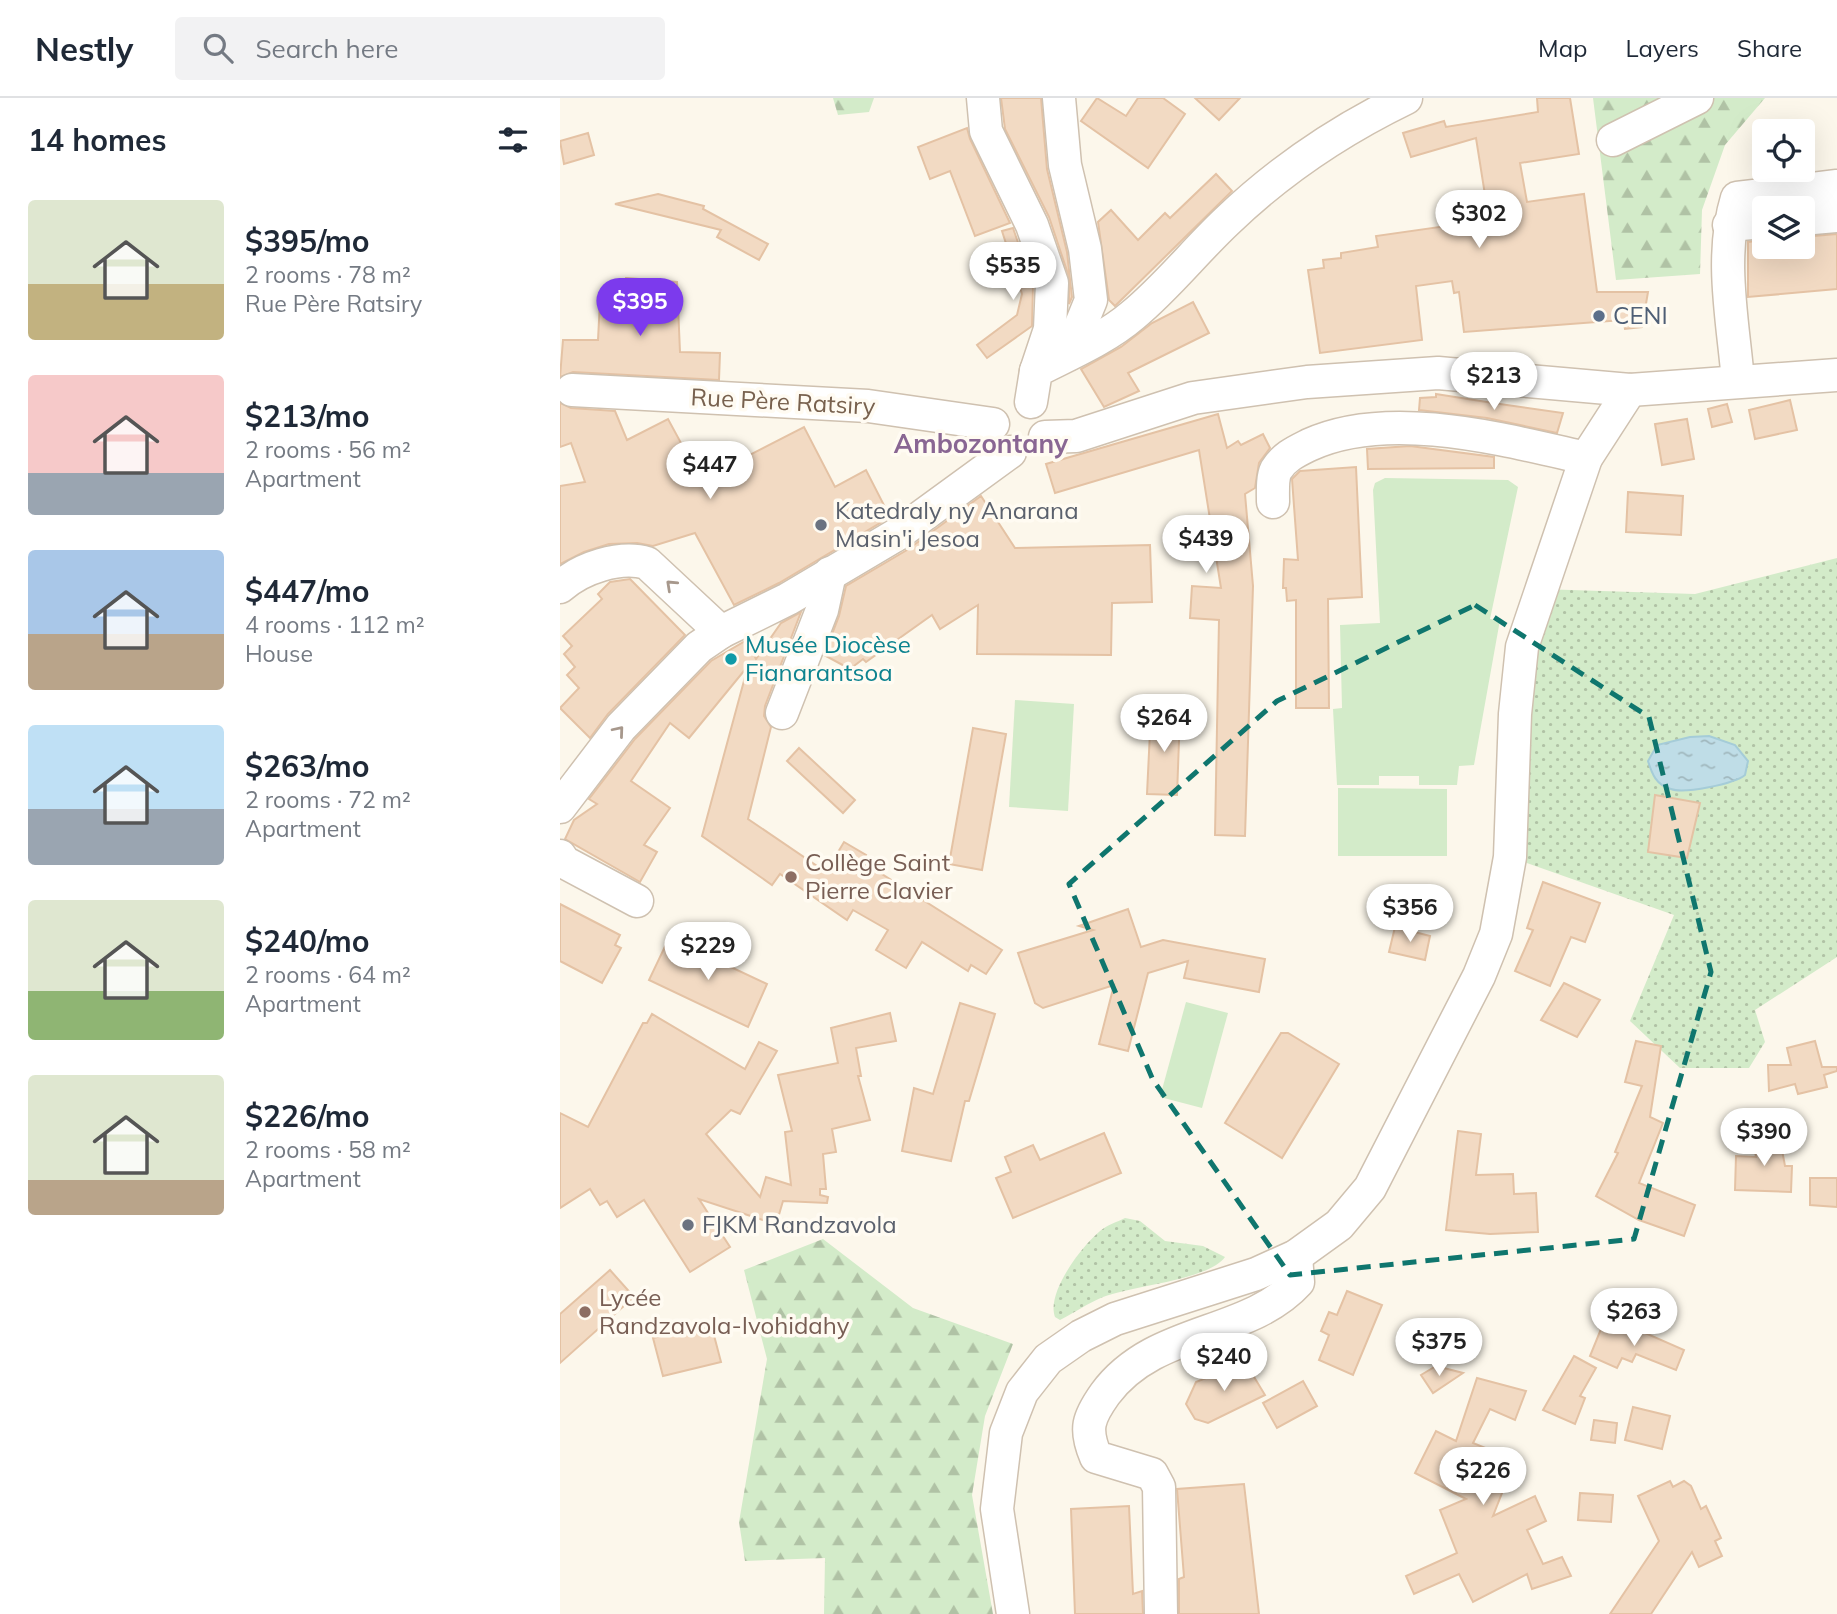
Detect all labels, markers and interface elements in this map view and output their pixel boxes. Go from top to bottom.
search box [175,17,665,80]
text: Nestly [35,28,133,69]
icon: search [199,29,237,67]
text: Search here [255,32,398,65]
text: Map [1538,33,1587,63]
text: Layers [1625,33,1699,63]
text: Share [1737,33,1802,63]
map controls [1752,119,1815,259]
button: locate [1752,119,1815,182]
text: 14 homes [28,121,167,159]
icon: filters [494,121,532,159]
pin: $302 [1438,190,1520,250]
button: layers [1752,196,1815,259]
text: $302 [1451,198,1507,227]
text: $395/mo [245,222,369,260]
icon: home [84,228,168,312]
pin: $535 [972,242,1054,302]
text: $535 [985,250,1041,279]
text: 2 rooms · 78 m² [245,260,411,289]
pin: $395 [599,278,681,338]
text: $395 [612,286,668,315]
text: Rue Père Ratsiry [245,289,422,318]
place label: CENI [1613,300,1668,330]
marker: CENI [1591,308,1607,324]
pin: $213 [1453,352,1535,412]
text: $213 [1466,360,1522,389]
street label: Rue Père Ratsiry [690,381,876,421]
text: $213/mo [245,397,369,435]
icon: home [84,403,168,487]
district label: Ambozontany [894,427,1069,460]
text: 2 rooms · 56 m² [245,435,411,464]
pin: $447 [669,442,751,501]
text: $447 [682,449,738,478]
text: Apartment [245,464,361,493]
place label: Katedraly ny Anarana Masin'i Jesoa [835,495,1079,553]
pin: $439 [1165,516,1247,575]
marker: Katedraly ny Anarana Masin'i Jesoa [813,517,829,533]
text: $439 [1178,523,1234,552]
text: $447/mo [245,572,369,610]
icon: home [84,578,168,662]
one-way arrow [666,581,679,594]
text: 4 rooms · 112 m² [245,610,425,639]
place label: Musée Diocèse Fianarantsoa [745,629,911,687]
text: House [245,639,313,668]
marker: Musée Diocèse Fianarantsoa [723,651,739,667]
pin: $264 [1123,694,1205,754]
text: $264 [1136,702,1192,731]
one-way arrow [610,726,623,739]
text: $263/mo [245,747,369,785]
icon: home [84,753,168,837]
text: 2 rooms · 72 m² [245,785,411,814]
text: Apartment [245,814,361,843]
place label: Collège Saint Pierre Clavier [805,847,953,905]
marker: Collège Saint Pierre Clavier [783,869,799,885]
pin: $356 [1369,884,1451,944]
text: $356 [1382,892,1438,921]
text: $240/mo [245,922,369,960]
pin: $229 [667,922,749,982]
icon: home [84,928,168,1012]
text: $229 [680,930,736,959]
text: 2 rooms · 64 m² [245,960,411,989]
text: Apartment [245,989,361,1018]
text: $226/mo [245,1097,369,1135]
icon: home [84,1103,168,1187]
pin: $390 [1723,1108,1805,1168]
text: $390 [1736,1116,1792,1145]
text: 2 rooms · 58 m² [245,1135,411,1164]
text: Apartment [245,1164,361,1193]
place label: FJKM Randzavola [702,1209,897,1239]
marker: FJKM Randzavola [680,1217,696,1233]
place label: Lycée Randzavola-Ivohidahy [599,1282,850,1340]
pin: $263 [1593,1288,1675,1348]
text: $263 [1606,1296,1662,1325]
marker: Lycée Randzavola-Ivohidahy [577,1304,593,1320]
pin: $375 [1398,1318,1480,1378]
text: $375 [1411,1326,1467,1355]
pin: $240 [1183,1334,1265,1393]
text: $240 [1196,1341,1252,1370]
pin: $226 [1442,1448,1524,1507]
text: $226 [1455,1455,1511,1484]

